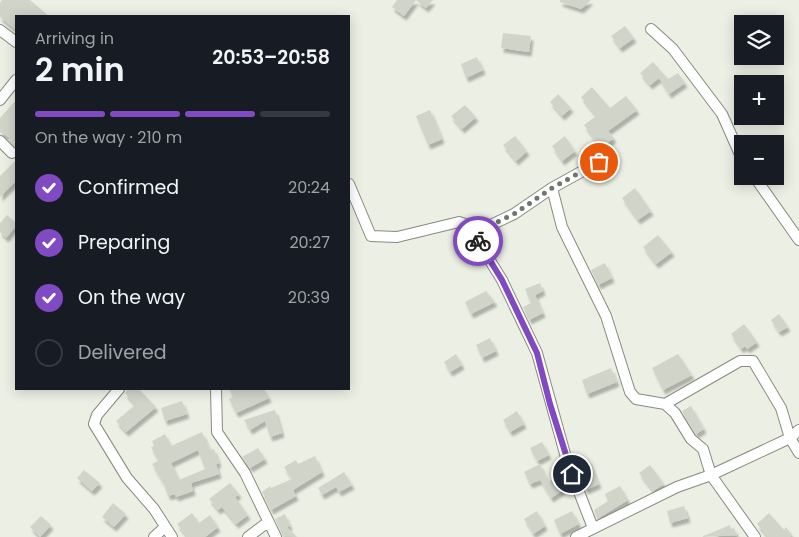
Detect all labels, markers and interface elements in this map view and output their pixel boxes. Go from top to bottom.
map controls [734,15,784,185]
button: layers [734,15,784,65]
text: Arriving in [35,27,114,50]
text: 20:53–20:58 [212,44,330,71]
text: 2 min [35,47,125,92]
button: + [734,75,784,125]
text: On the way · 210 m [35,126,182,149]
button: − [734,135,784,185]
pin [578,141,620,183]
icon: bag [585,148,613,176]
icon: check [35,174,63,202]
text: Confirmed [78,174,179,201]
text: 20:24 [288,176,330,199]
courier [453,216,503,266]
icon: bike [464,227,492,255]
icon: check [35,229,63,257]
text: Preparing [78,229,170,256]
text: 20:27 [289,231,330,254]
icon: check [35,284,63,312]
text: On the way [78,284,185,311]
text: 20:39 [288,286,330,309]
text: Delivered [78,339,167,366]
pin [551,453,593,495]
icon: home [558,460,586,488]

